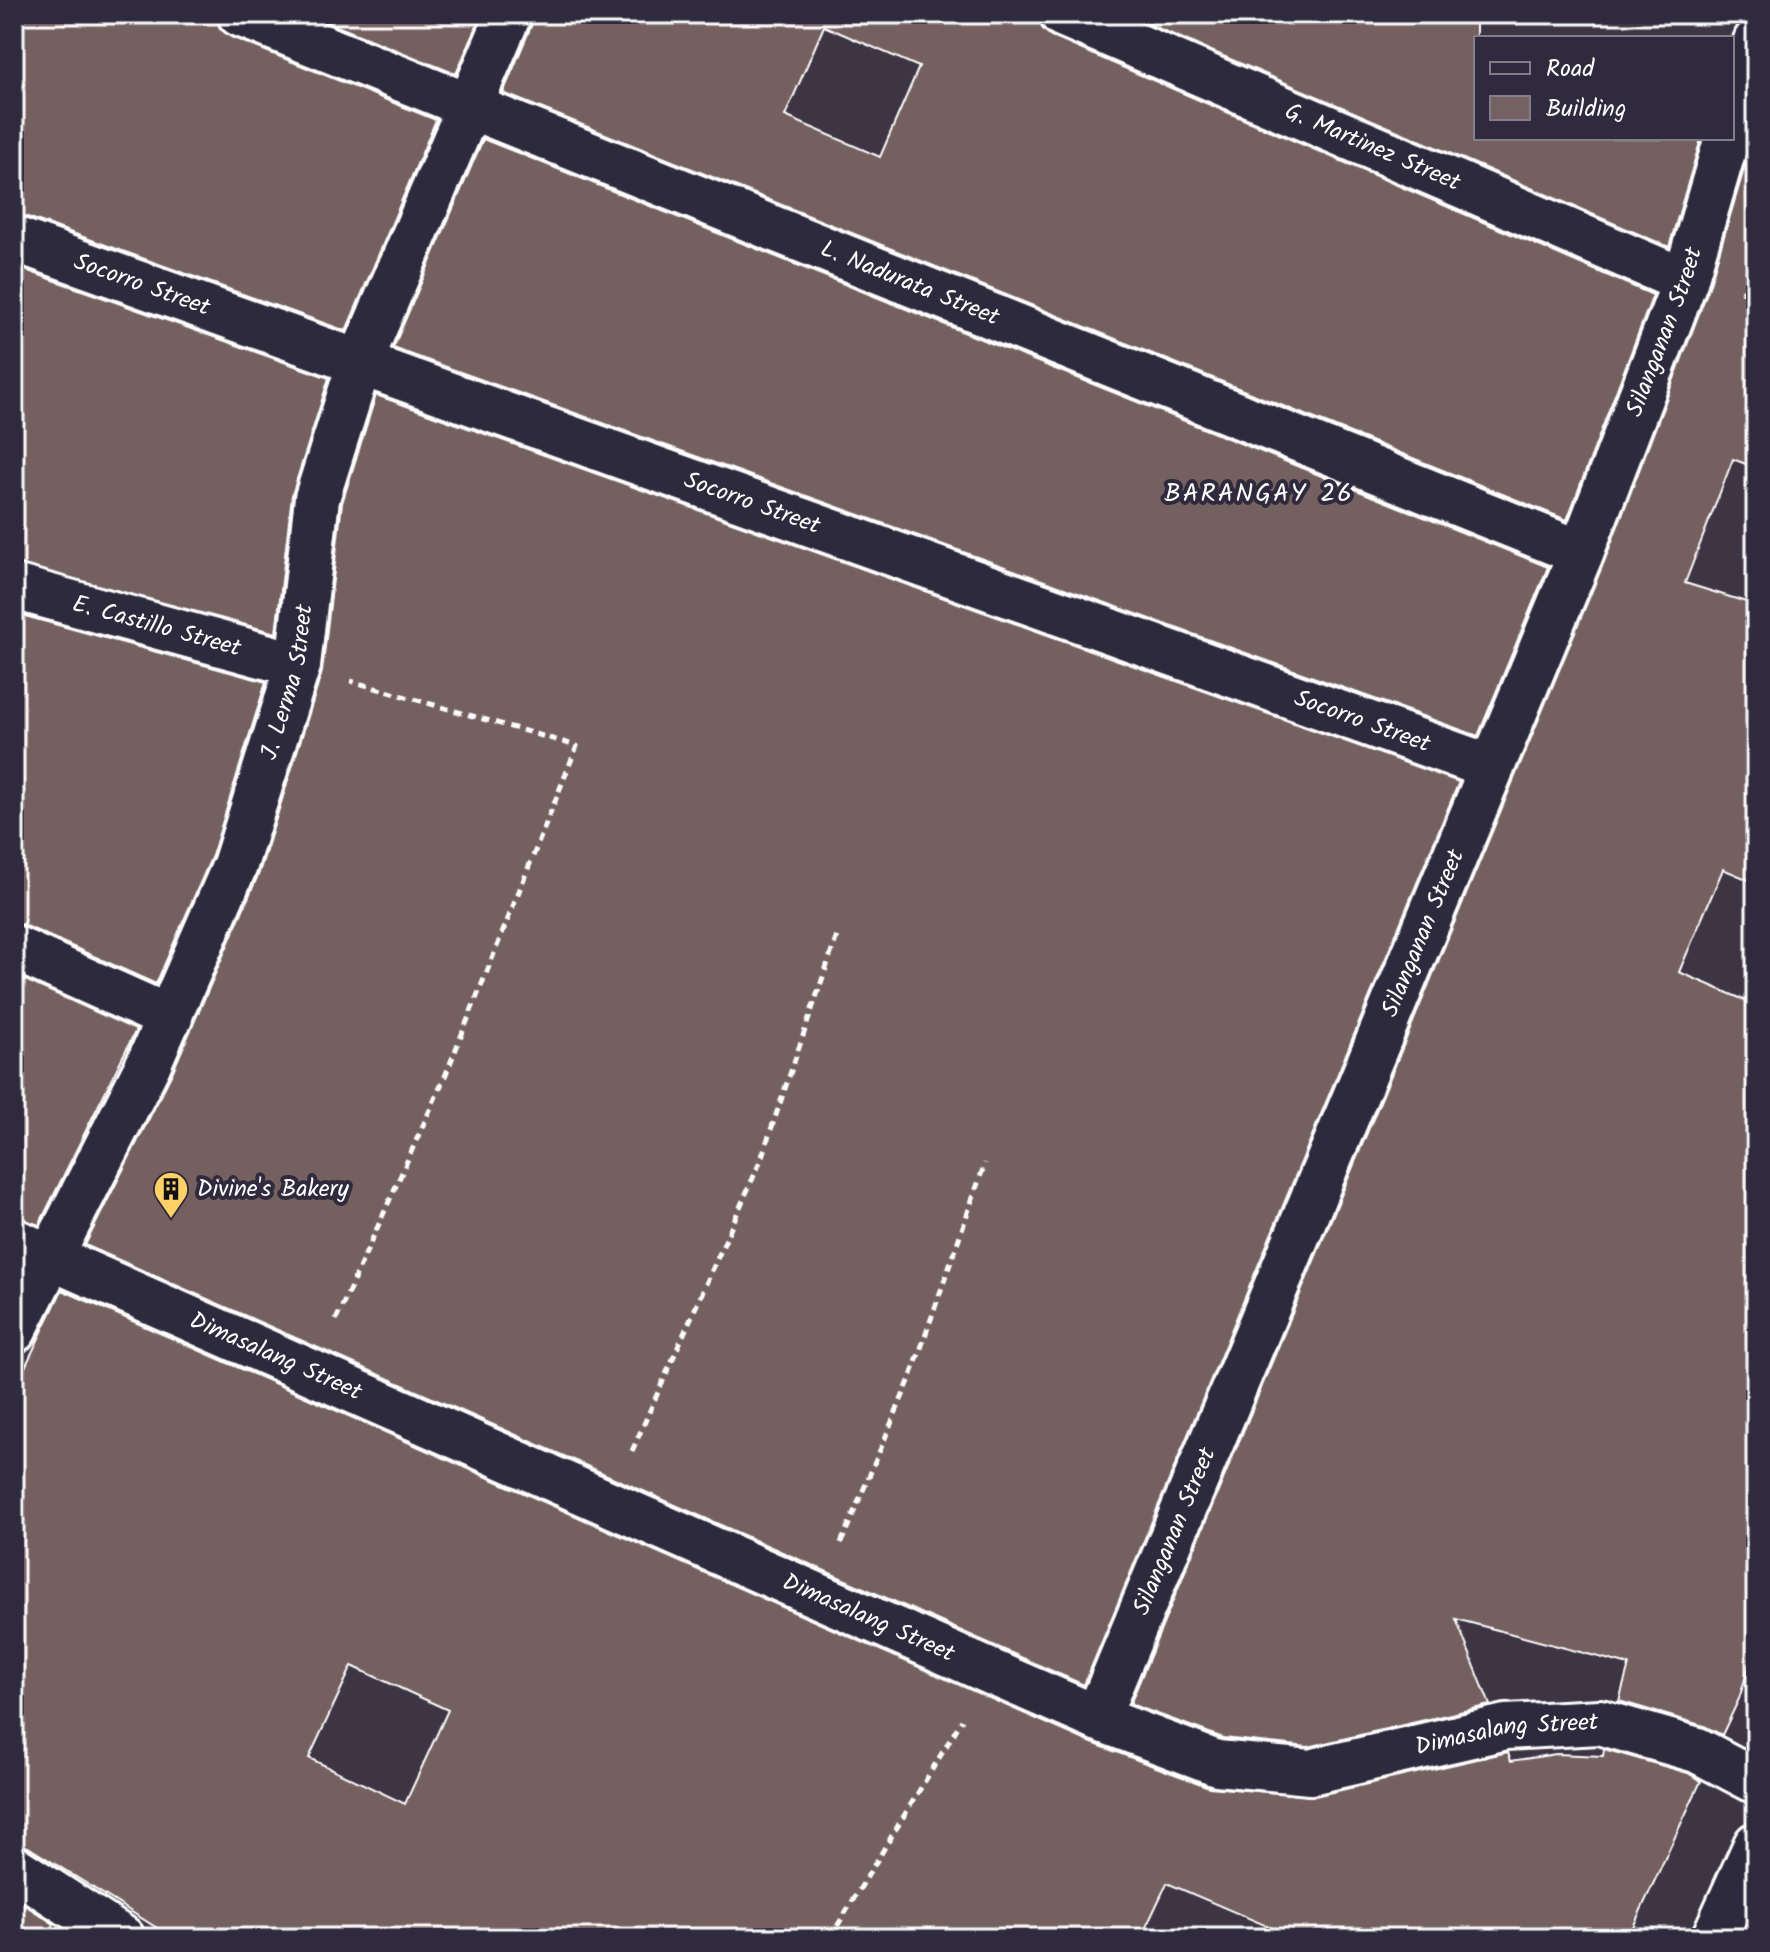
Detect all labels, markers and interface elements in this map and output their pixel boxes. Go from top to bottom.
legend [1474,36,1734,140]
text: Road [1546,50,1595,89]
text: Building [1546,90,1626,129]
street label: G. Martinez Street [1279,92,1467,202]
street label: L. Nadurata Street [815,230,1006,337]
street label: Socorro Street [68,242,216,327]
street label: Silanganan Street [1615,242,1714,422]
street label: Socorro Street [679,461,827,546]
district label: BARANGAY 26 [1164,473,1354,515]
street label: E. Castillo Street [68,584,246,668]
street label: J. Lerma Street [250,602,324,765]
street label: Socorro Street [1289,679,1437,764]
street label: Silanganan Street [1371,842,1476,1023]
building icon: Divine's Bakery [152,1170,190,1220]
place label: Divine's Bakery [197,1170,349,1209]
street label: Dimasalang Street [183,1301,369,1412]
street label: Silanganan Street [1122,1441,1227,1621]
street label: Dimasalang Street [776,1563,962,1673]
street label: Dimasalang Street [1411,1703,1600,1767]

